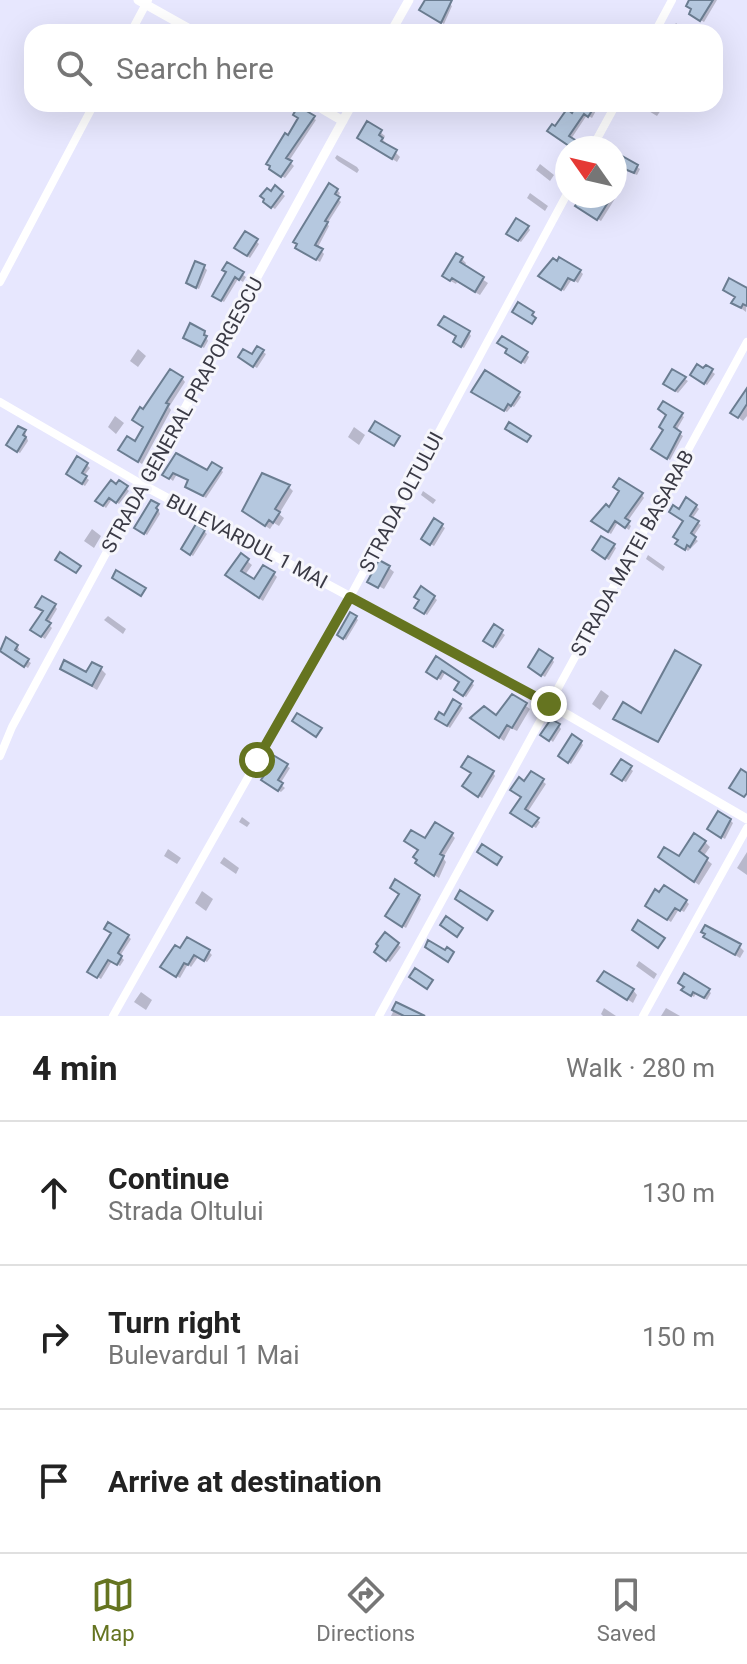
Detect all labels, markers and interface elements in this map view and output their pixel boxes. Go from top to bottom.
search box [24,24,723,112]
icon: search [52,46,96,90]
text: Search here [116,51,274,86]
north arrow [555,136,627,208]
street label: STRADA GENERAL PRAPORGESCU [96,273,268,557]
street label: STRADA OLTULUI [354,428,448,576]
street label: STRADA MATEI BASARAB [565,446,699,660]
street label: BULEVARDUL 1 MAI [162,488,332,594]
route end [531,686,567,722]
route start [239,742,275,778]
text: 4 min [32,1048,117,1088]
text: Walk · 280 m [566,1053,715,1083]
text: Continue [108,1161,229,1196]
icon: ahead [32,1171,76,1215]
text: 130 m [642,1178,715,1208]
text: Strada Oltului [108,1196,264,1226]
text: Turn right [108,1305,241,1340]
icon: right [32,1315,76,1359]
text: 150 m [642,1322,715,1352]
text: Bulevardul 1 Mai [108,1340,300,1370]
icon: arrive [32,1459,76,1503]
text: Arrive at destination [108,1464,382,1499]
tab: Map [91,1573,135,1646]
tab: Directions [316,1573,415,1646]
tab: Saved [597,1573,656,1646]

